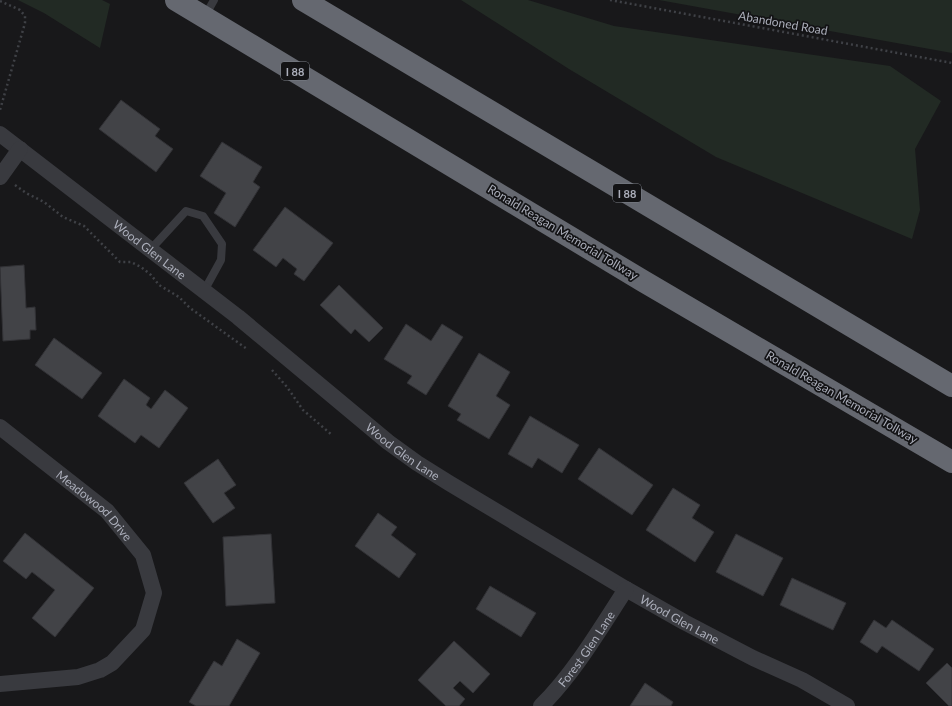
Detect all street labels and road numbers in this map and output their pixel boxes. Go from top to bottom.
street label: Abandoned Road [737,8,829,38]
road number: I 88 [281,62,309,80]
street label: Ronald Reagan Memorial Tollway [485,181,642,283]
road number: I 88 [613,184,641,202]
street label: Wood Glen Lane [110,216,189,282]
street label: Ronald Reagan Memorial Tollway [763,347,921,447]
street label: Wood Glen Lane [363,419,443,483]
street label: Meadowood Drive [54,467,136,544]
street label: Wood Glen Lane [638,591,722,647]
street label: Forest Glen Lane [554,608,618,690]

